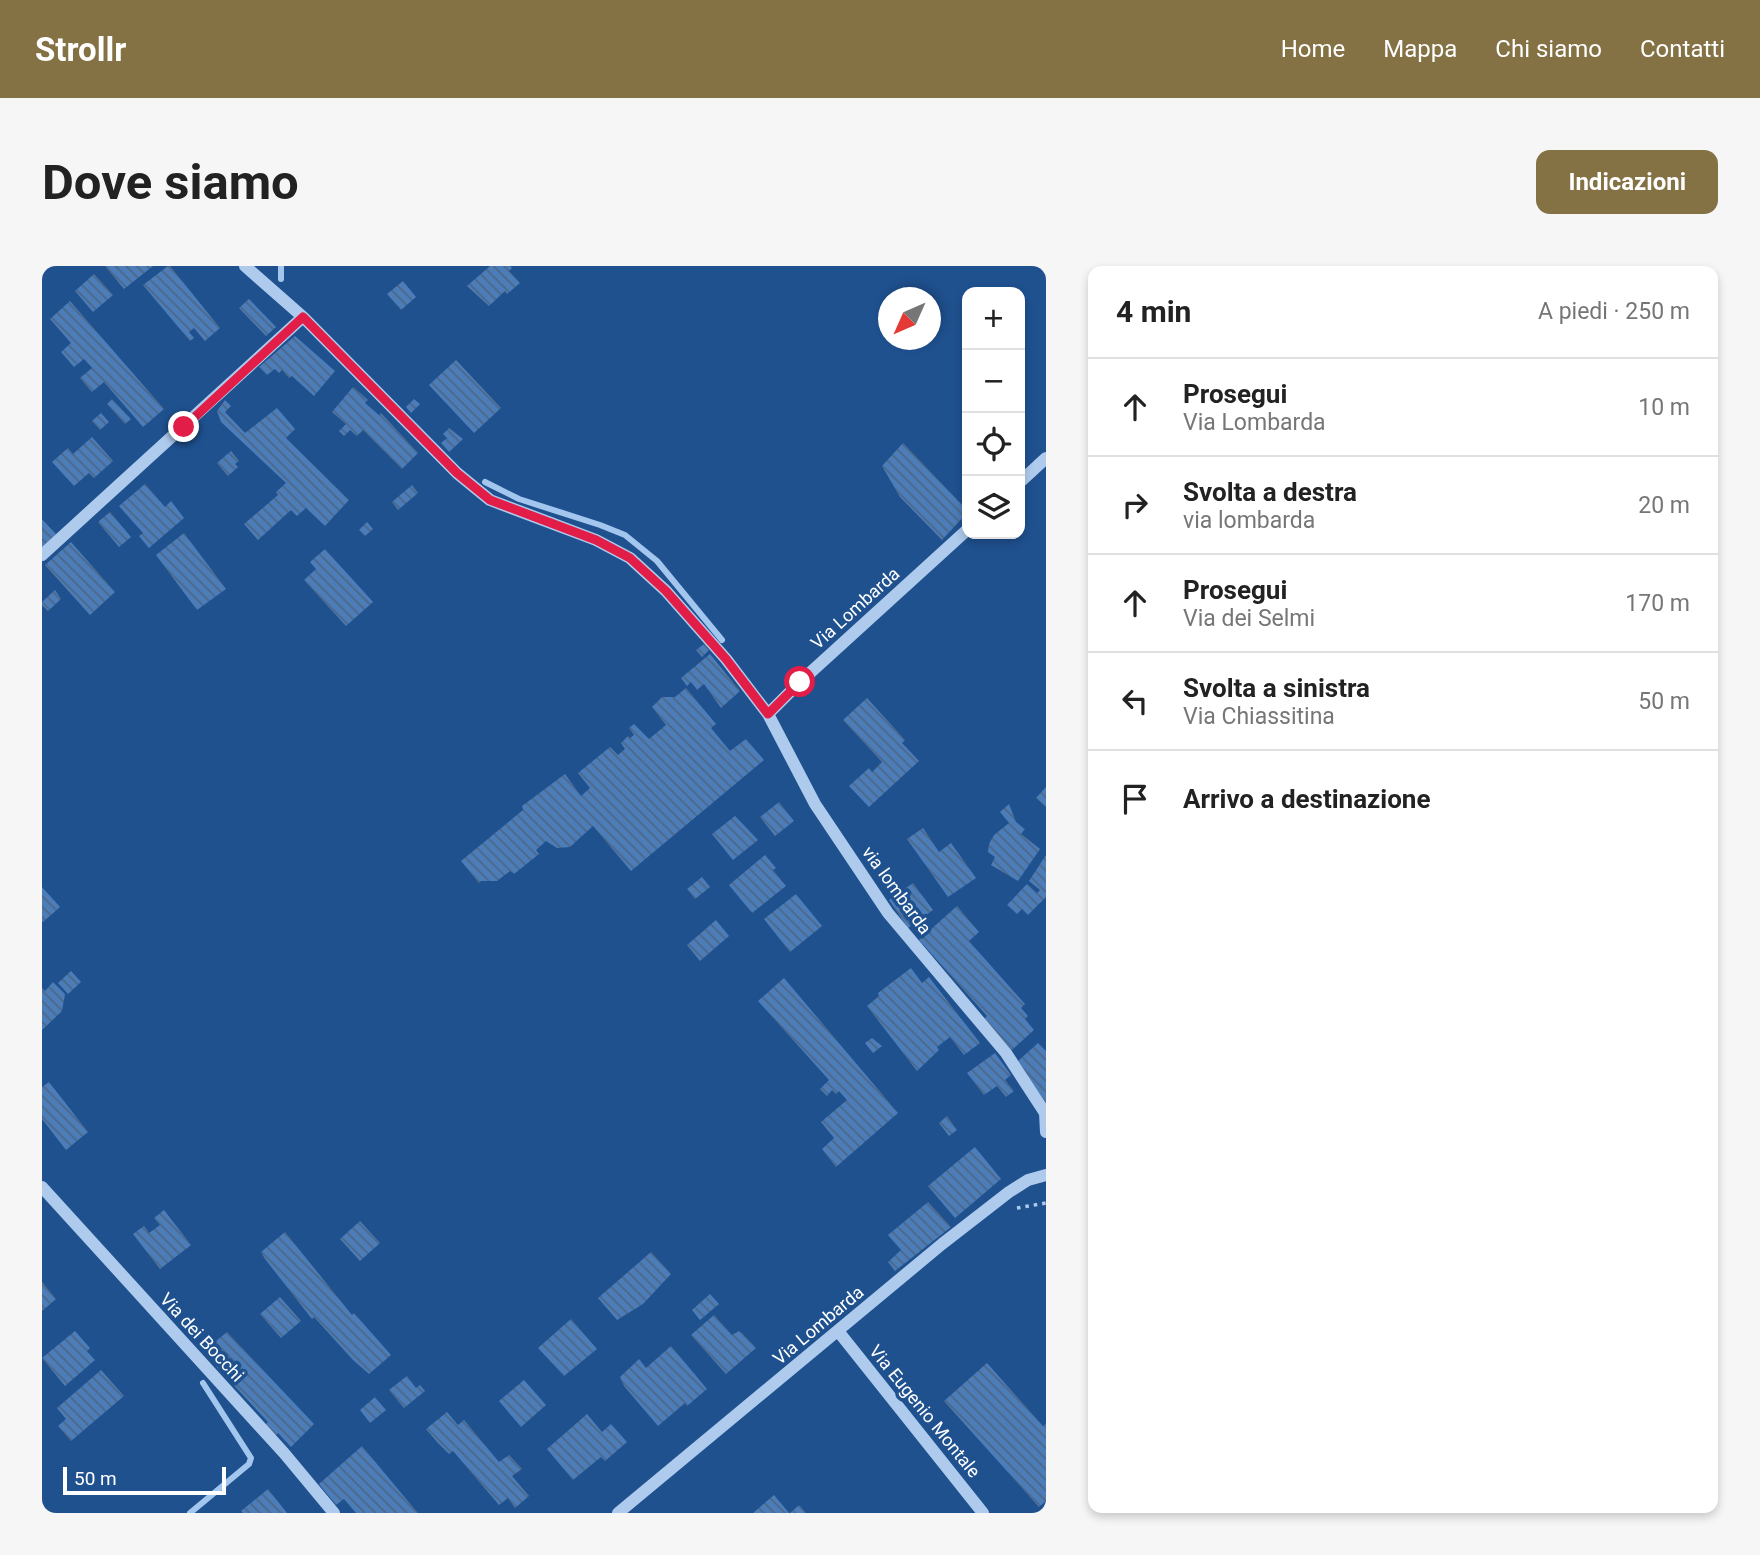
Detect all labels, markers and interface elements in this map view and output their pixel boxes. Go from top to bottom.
text: Strollr [35,30,126,69]
text: Home [1281,35,1345,63]
text: Mappa [1383,35,1457,63]
text: Chi siamo [1495,35,1602,63]
text: Contatti [1640,35,1725,63]
button: Indicazioni [1536,150,1718,214]
text: Dove siamo [42,154,299,211]
north arrow [878,287,941,350]
map controls [962,287,1025,539]
button: + [962,287,1025,350]
text: 4 min [1116,294,1191,329]
text: A piedi · 250 m [1538,298,1690,325]
button: − [962,350,1025,413]
text: Prosegui [1183,379,1287,409]
icon: ahead [1116,388,1154,426]
text: 10 m [1638,394,1690,421]
text: Via Lombarda [1183,409,1326,436]
route end [168,411,199,442]
button: locate [962,413,1025,476]
button: layers [962,476,1025,539]
text: Svolta a destra [1183,477,1357,507]
icon: right [1116,486,1154,524]
text: 20 m [1638,492,1690,519]
text: via lombarda [1183,507,1315,534]
street label: Via Lombarda [806,563,904,653]
text: Prosegui [1183,575,1287,605]
icon: ahead [1116,584,1154,622]
text: 170 m [1625,590,1690,617]
text: Via dei Selmi [1183,605,1315,632]
route start [784,666,815,697]
text: Svolta a sinistra [1183,673,1370,703]
icon: left [1116,682,1154,720]
text: 50 m [1638,688,1690,715]
text: Via Chiassitina [1183,703,1335,730]
icon: arrive [1116,780,1154,818]
text: Arrivo a destinazione [1183,784,1430,814]
street label: via lombarda [858,842,936,938]
street label: Via Lombarda [768,1281,868,1369]
street label: Via dei Bocchi [156,1288,248,1386]
street label: Via Eugenio Montale [865,1341,985,1481]
scale bar [63,1464,226,1496]
text: 50 m [74,1467,117,1490]

